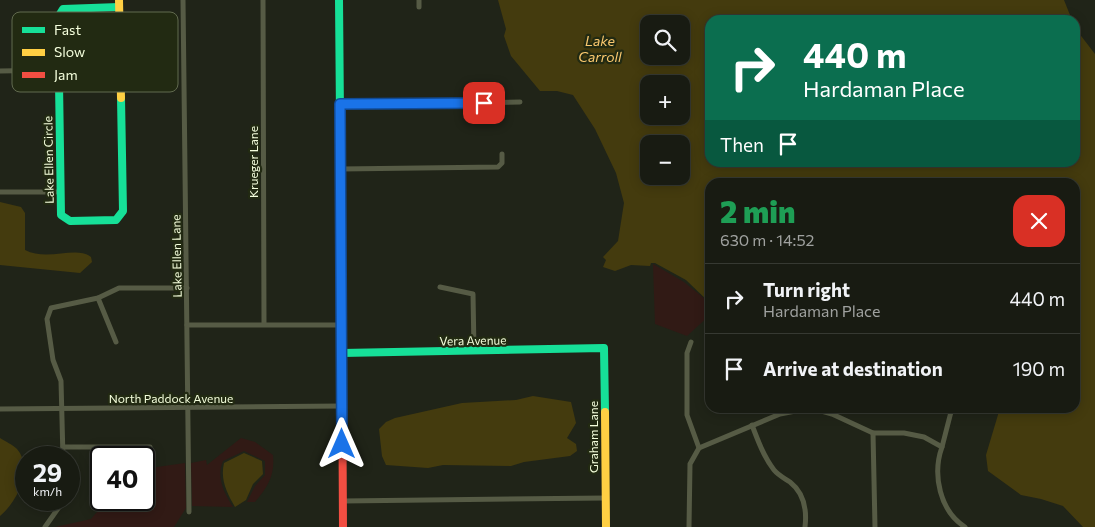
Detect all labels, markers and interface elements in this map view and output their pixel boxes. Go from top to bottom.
legend [12,12,178,92]
map controls [640,15,690,185]
button: search [640,15,690,65]
text: Fast [54,21,81,38]
water label: Lake Carroll [578,32,622,65]
text: 440 m [803,32,906,75]
icon: right [720,35,785,100]
text: Slow [54,43,85,60]
text: Jam [54,66,78,83]
button: + [640,75,690,125]
text: Hardaman Place [803,75,965,102]
pin [463,82,505,124]
icon: arrive [470,89,498,117]
street label: Lake Ellen Circle [40,116,56,204]
street label: Krueger Lane [246,126,260,198]
icon: arrive [774,130,802,158]
text: Then [720,133,764,156]
button: − [640,135,690,185]
text: 2 min [720,192,795,229]
button: close [1013,195,1065,247]
street label: Lake Ellen Lane [168,214,184,298]
text: 630 m · 14:52 [720,230,814,249]
text: Turn right [763,278,850,301]
icon: right [720,285,748,313]
text: 440 m [1010,287,1065,310]
text: Hardaman Place [763,301,880,320]
street label: Vera Avenue [439,332,507,348]
icon: arrive [720,355,748,383]
text: Arrive at destination [763,357,943,380]
text: 190 m [1013,357,1065,380]
street label: North Paddock Avenue [109,391,233,405]
street label: Graham Lane [586,401,600,473]
position arrow [315,417,367,469]
speed limit sign: 40 [90,446,155,511]
text: 29 [33,457,62,487]
text: km/h [33,484,62,498]

